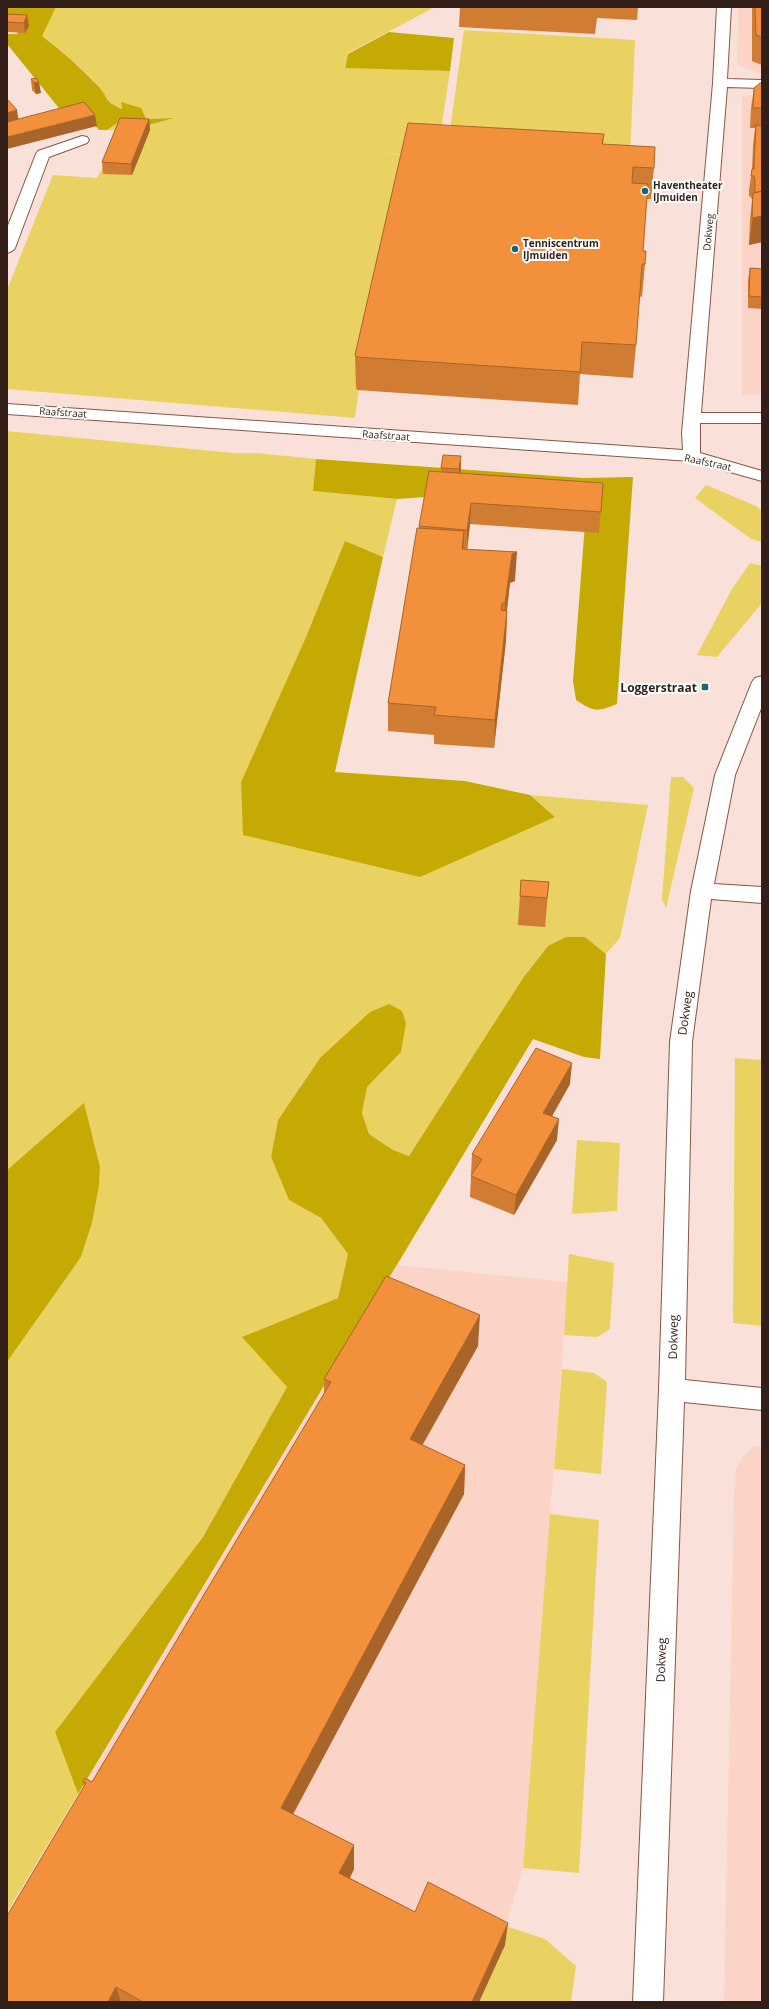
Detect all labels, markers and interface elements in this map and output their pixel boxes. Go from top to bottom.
place label: Haventheater IJmuiden [653,178,723,204]
marker: Haventheater IJmuiden [640,186,650,196]
street label: Dokweg [699,212,717,251]
place label: Tenniscentrum IJmuiden [523,236,599,262]
marker: Tenniscentrum IJmuiden [510,244,520,254]
street label: Raafstraat [39,403,88,421]
street label: Raafstraat [362,426,411,444]
street label: Raafstraat [683,450,733,474]
place label: Loggerstraat [620,679,697,696]
marker: Loggerstraat [700,682,710,692]
street label: Dokweg [673,989,697,1036]
street label: Dokweg [664,1314,682,1360]
street label: Dokweg [652,1637,670,1683]

